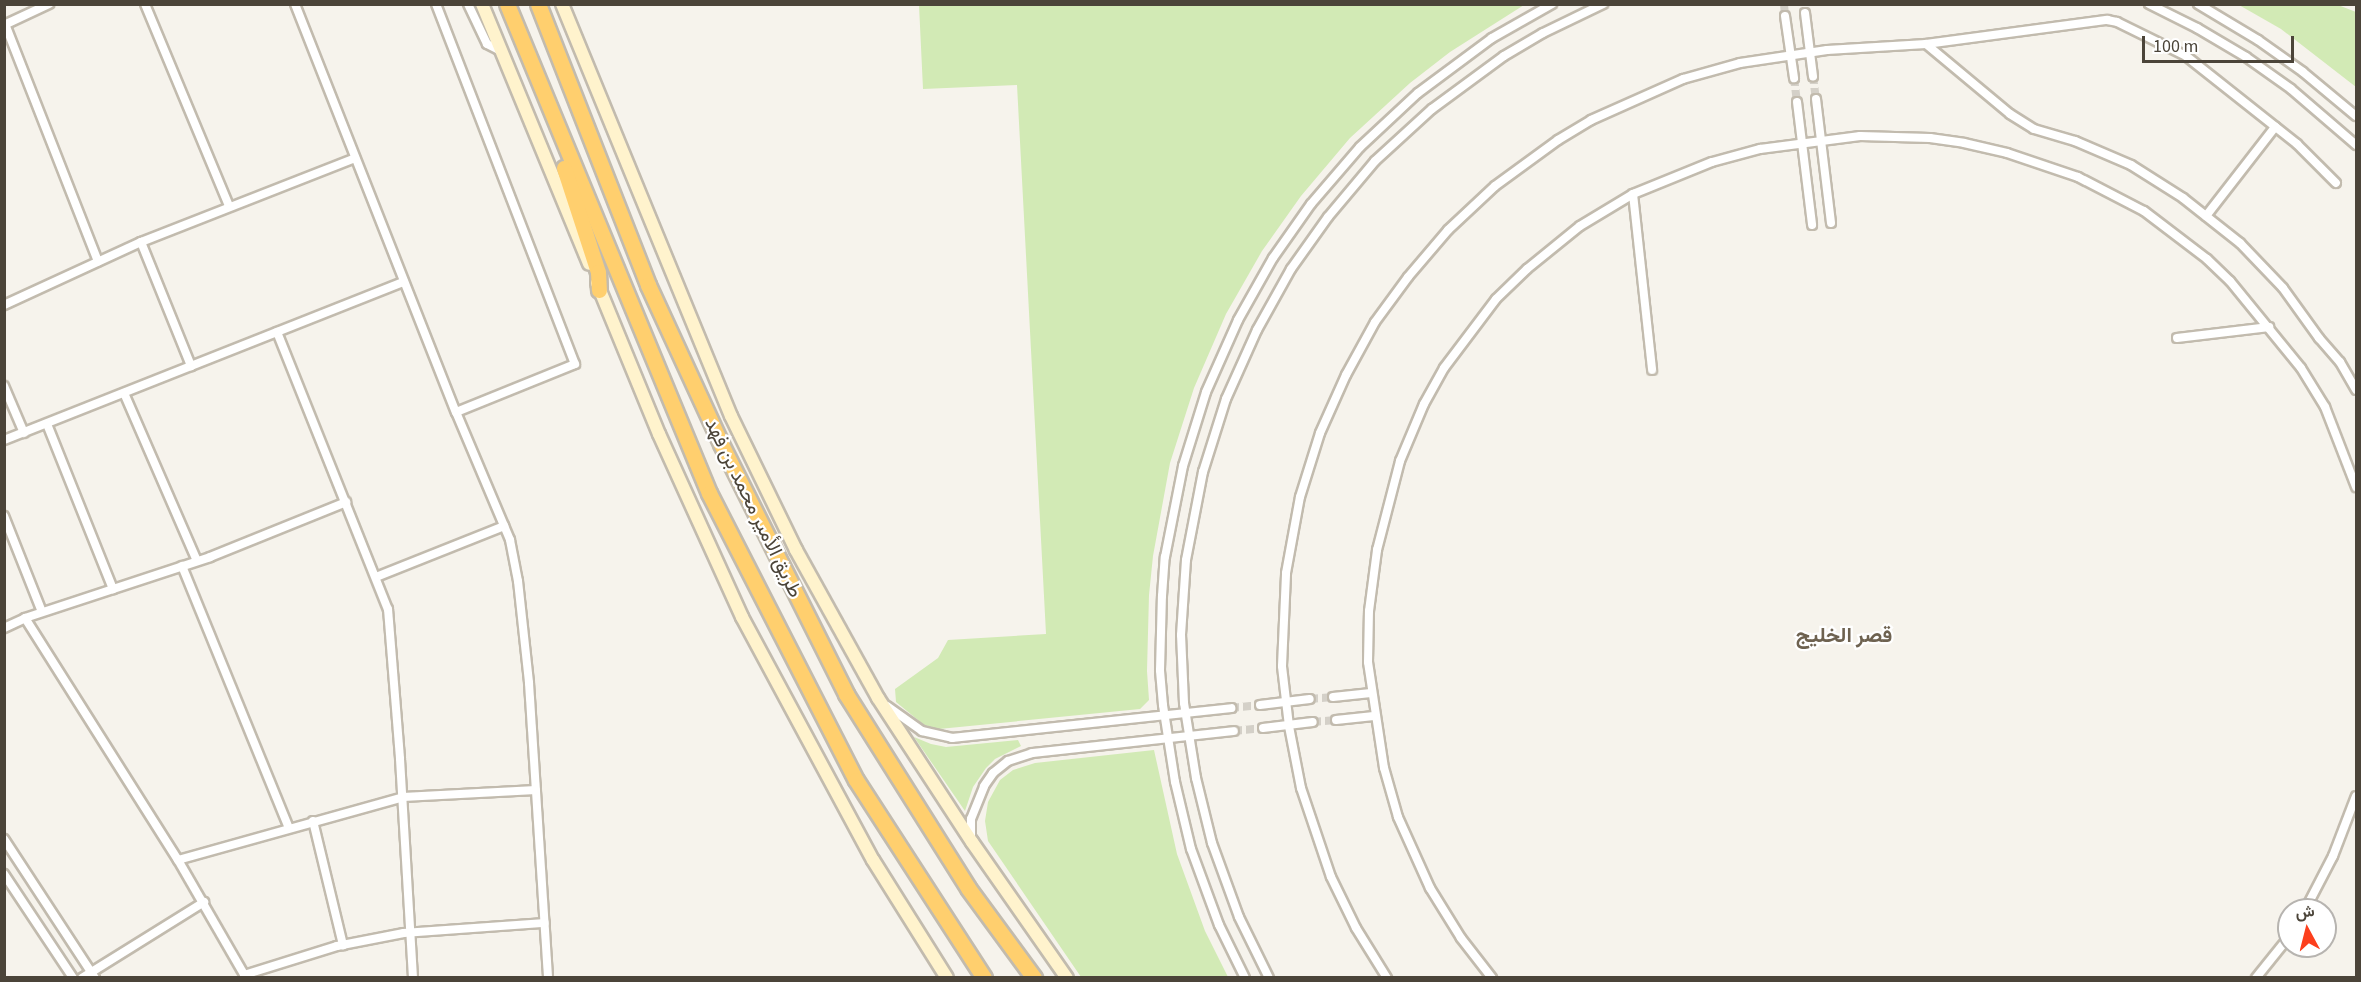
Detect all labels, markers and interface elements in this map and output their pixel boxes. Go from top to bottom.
scale bar [2145,24,2296,62]
text: 100 m [2153,34,2198,59]
street label: طريق الأمير محمد بن فهد [699,414,807,602]
district label: قصر الخليج [1796,622,1892,648]
north arrow [2277,898,2337,958]
text: ش [2294,900,2316,924]

